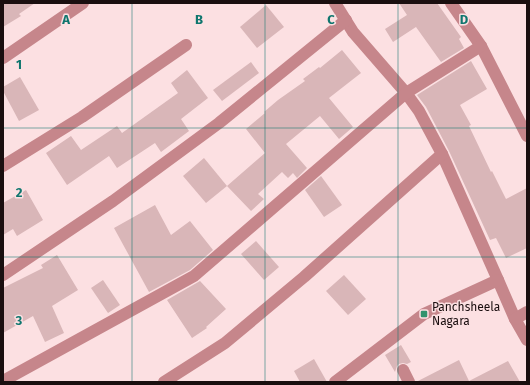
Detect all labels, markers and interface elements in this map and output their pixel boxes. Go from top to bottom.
text: A [61,12,70,27]
text: B [195,12,203,27]
text: C [327,12,335,27]
text: D [460,12,469,27]
text: 1 [16,57,22,72]
text: 2 [16,185,23,200]
place label: Panchsheela Nagara [432,300,500,328]
marker: Panchsheela Nagara [419,309,429,319]
text: 3 [15,313,23,328]

